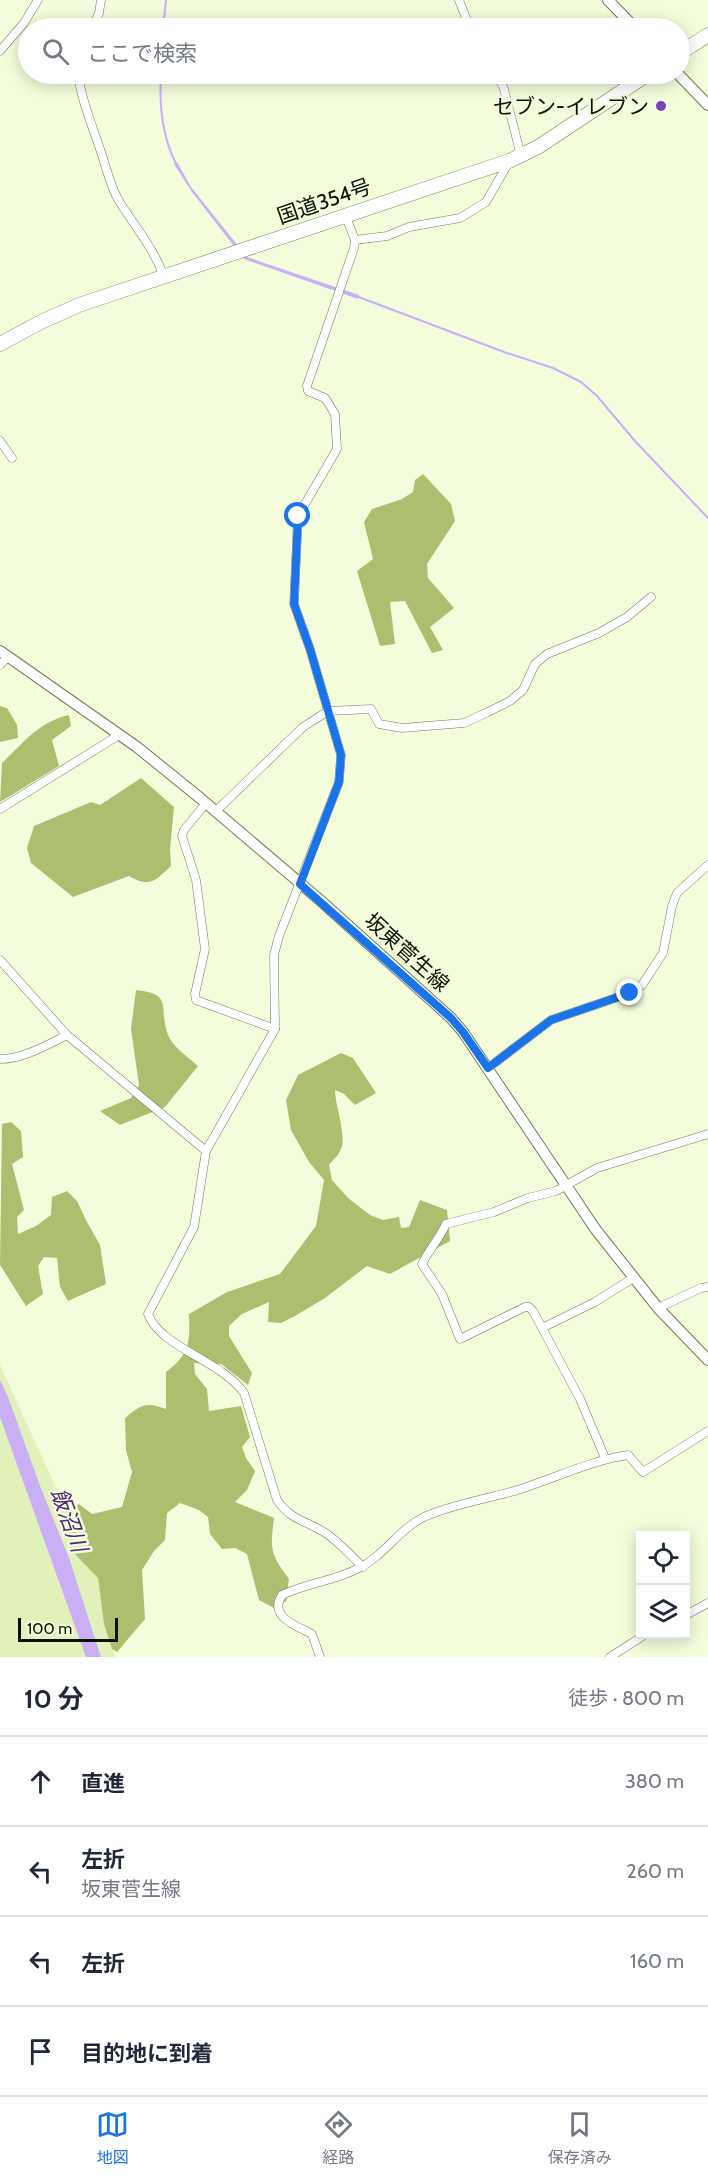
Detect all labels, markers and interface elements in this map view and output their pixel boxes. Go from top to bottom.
search box [18,18,690,84]
icon: search [39,35,72,68]
text: ここで検索 [87,40,197,67]
place label: セブン-イレブン [493,94,649,119]
marker: セブン-イレブン [654,99,668,113]
street label: 国道354号 [274,173,374,229]
route start [284,502,310,528]
street label: 坂東菅生線 [360,908,454,996]
route end [616,979,642,1005]
water label: 飯沼川 [45,1484,94,1557]
map controls [636,1531,690,1639]
button: locate [636,1531,690,1585]
button: layers [636,1585,690,1639]
scale bar [18,1615,118,1642]
text: 100 m [27,1619,72,1638]
text: 10 分 [24,1683,84,1715]
text: 徒歩 · 800 m [568,1686,684,1710]
icon: ahead [24,1765,57,1798]
text: 380 m [625,1769,684,1793]
text: 直進 [81,1770,125,1797]
text: 左折 [81,1846,125,1873]
icon: left [24,1855,57,1888]
text: 260 m [626,1859,684,1883]
text: 坂東菅生線 [81,1877,181,1901]
icon: left [24,1945,57,1978]
text: 160 m [630,1949,684,1973]
text: 左折 [81,1950,125,1977]
icon: arrive [24,2035,57,2068]
text: 目的地に到着 [81,2040,213,2067]
tab: 地図 [96,2108,129,2168]
tab: 経路 [322,2108,355,2168]
tab: 保存済み [548,2108,612,2168]

